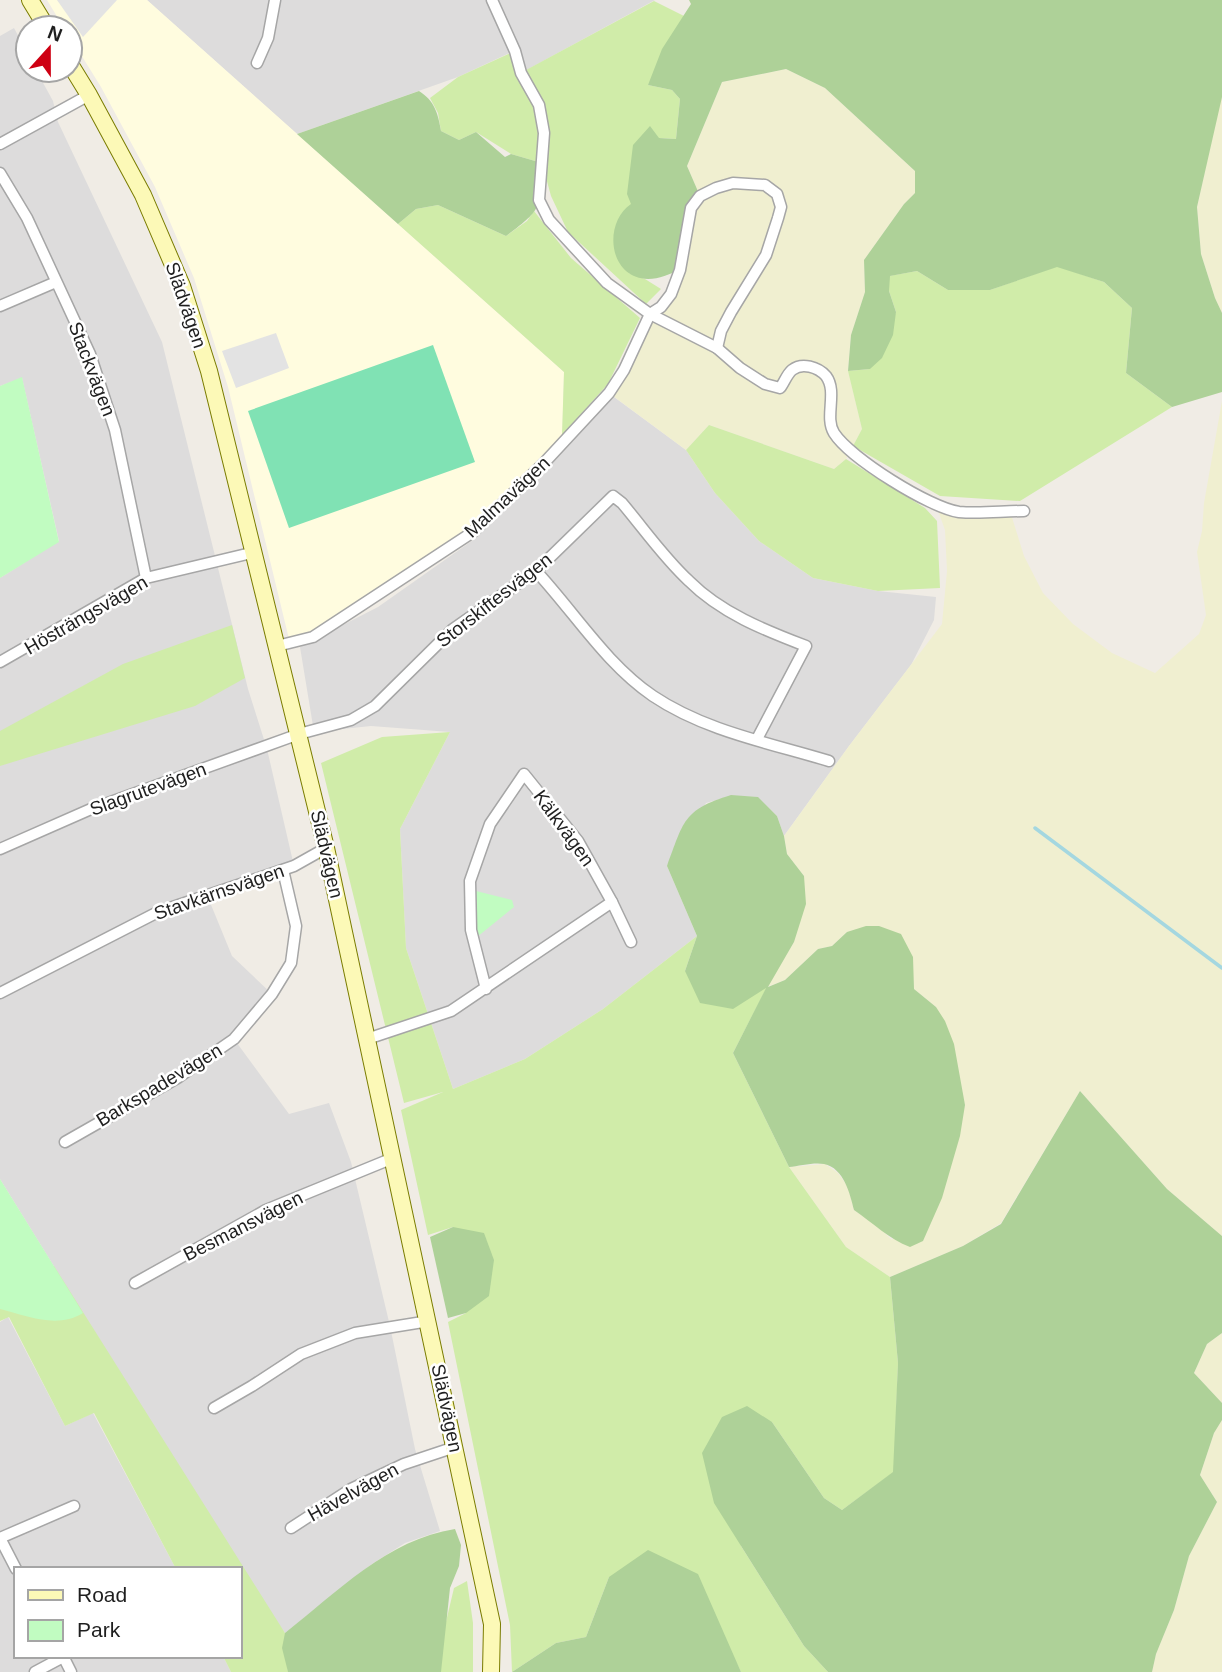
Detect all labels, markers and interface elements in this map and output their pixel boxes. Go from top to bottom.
north arrow [14,14,84,84]
text: N [45,21,65,46]
street label: Slädvägen [161,259,211,351]
street label: Stackvägen [64,319,120,419]
street label: Malmavägen [460,452,554,542]
street label: Storskiftesvägen [432,548,556,652]
street label: Hösträngsvägen [21,571,151,659]
street label: Slagrutevägen [87,758,209,820]
street label: Kälkvägen [529,786,599,870]
street label: Slädvägen [307,808,347,900]
street label: Stavkärnsvägen [151,860,287,924]
street label: Barkspadevägen [92,1039,226,1131]
street label: Besmansvägen [180,1187,306,1265]
street label: Slädvägen [427,1362,467,1454]
street label: Hävelvägen [304,1458,402,1526]
legend [14,1567,242,1658]
text: Road [77,1583,127,1606]
text: Park [77,1618,121,1641]

